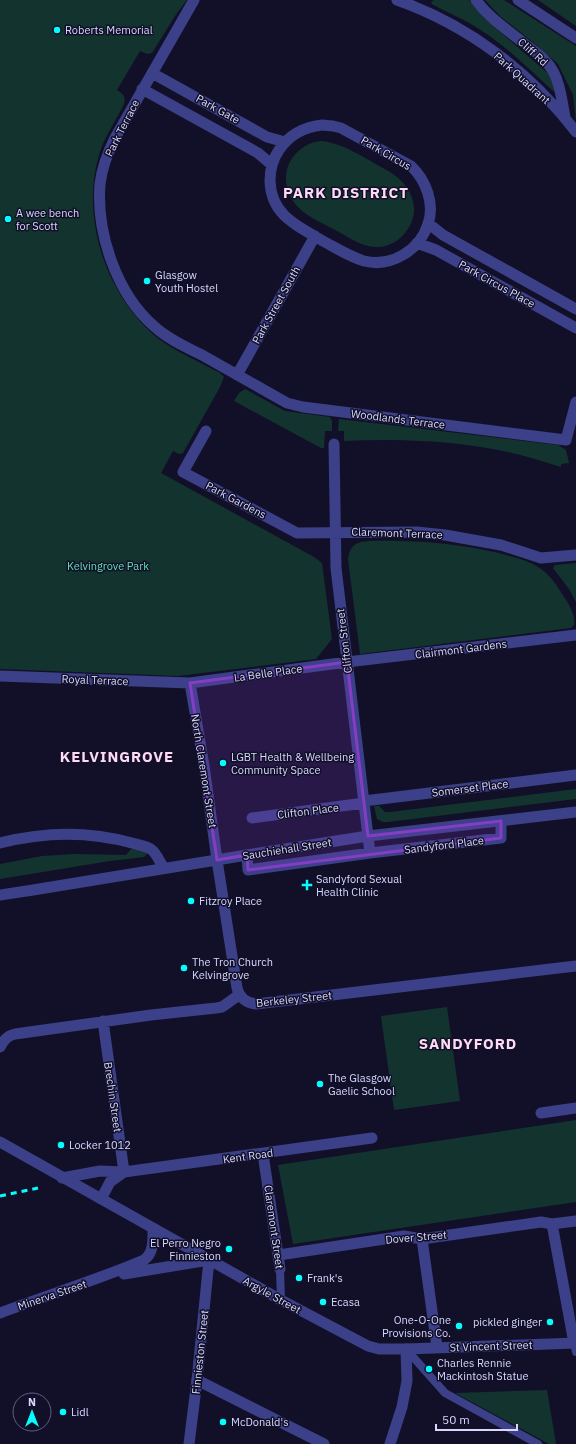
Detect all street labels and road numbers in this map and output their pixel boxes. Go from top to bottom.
street label: Cliff Rd [515,35,551,69]
street label: Park Quadrant [491,49,553,107]
street label: Park Gate [194,91,242,127]
street label: Park Terrace [102,97,142,159]
street label: Park Circus [358,133,414,173]
street label: Park Circus Place [456,257,538,311]
street label: Park Street South [249,264,303,346]
street label: Woodlands Terrace [350,406,446,432]
street label: Park Gardens [203,478,269,522]
street label: Claremont Terrace [351,524,443,542]
street label: Clifton Street [333,608,355,674]
street label: Clairmont Gardens [414,636,508,662]
street label: La Belle Place [233,661,303,685]
street label: Royal Terrace [61,672,129,688]
street label: North Claremont Street [188,713,220,829]
street label: Somerset Place [431,776,509,800]
street label: Clifton Place [276,800,340,822]
street label: Sandyford Place [403,833,485,857]
street label: Sauchiehall Street [242,835,333,863]
street label: Berkeley Street [255,988,333,1010]
street label: Brechin Street [101,1061,125,1133]
street label: Kent Road [222,1146,274,1166]
street label: Claremont Street [261,1184,287,1270]
street label: Dover Street [385,1227,447,1247]
street label: Argyle Street [241,1273,303,1317]
street label: Minerva Street [16,1277,88,1313]
street label: Finnieston Street [189,1309,211,1395]
street label: St Vincent Street [449,1338,533,1354]

